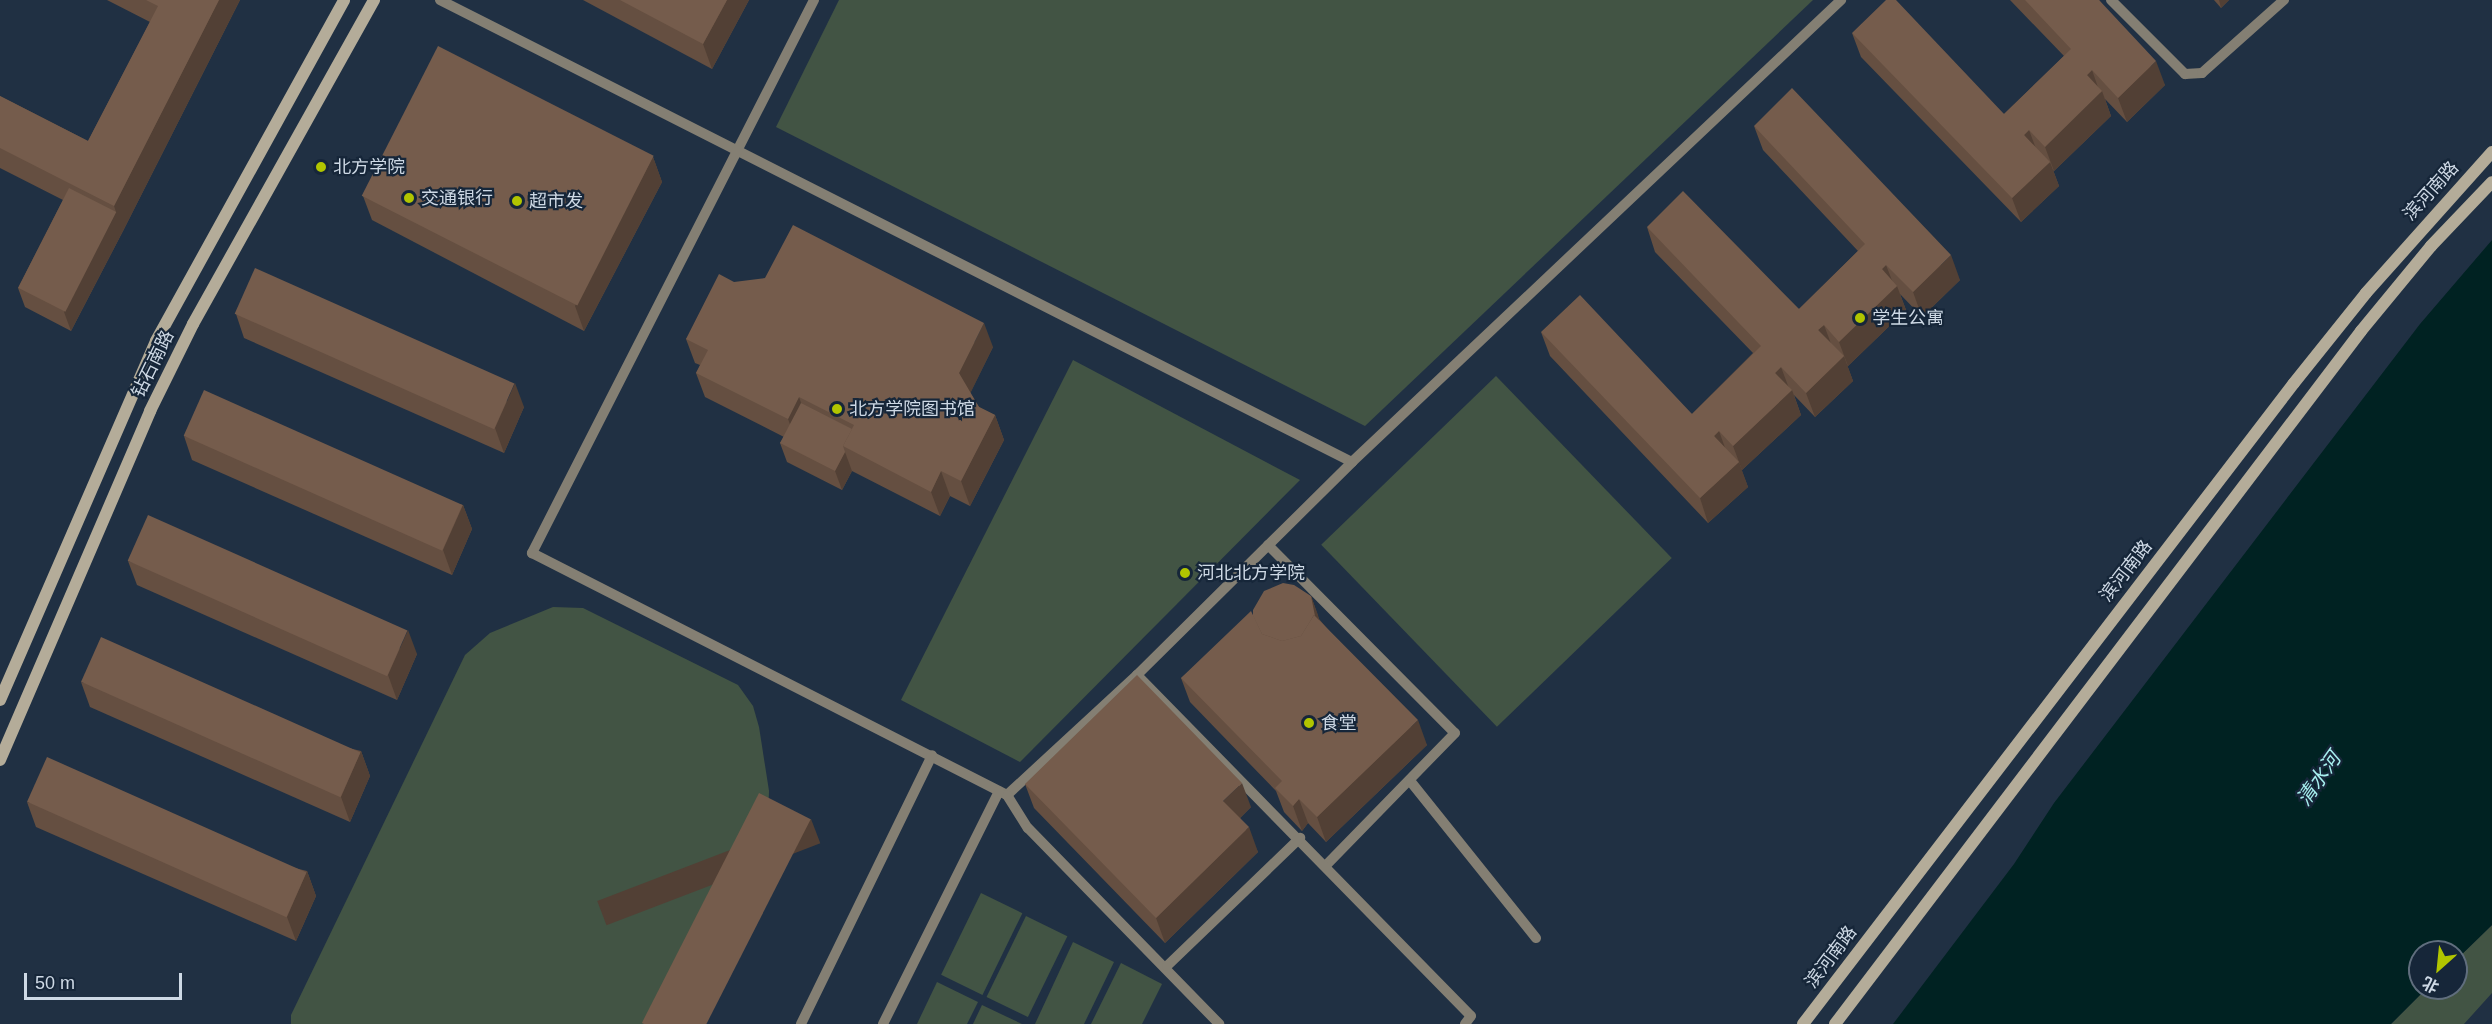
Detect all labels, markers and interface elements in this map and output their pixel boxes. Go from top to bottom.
place label: 北方学院 [333,156,405,178]
street label: 滨河南路 [2399,157,2463,225]
marker: 北方学院 [314,160,328,174]
place label: 交通银行 [421,187,493,209]
place label: 超市发 [529,190,583,212]
marker: 交通银行 [402,191,416,205]
marker: 超市发 [510,194,524,208]
place label: 学生公寓 [1872,307,1944,329]
marker: 学生公寓 [1853,311,1867,325]
street label: 钻石南路 [128,327,178,401]
place label: 北方学院图书馆 [849,398,975,420]
marker: 北方学院图书馆 [830,402,844,416]
street label: 滨河南路 [2095,536,2157,606]
place label: 河北北方学院 [1197,562,1305,584]
marker: 河北北方学院 [1178,566,1192,580]
place label: 食堂 [1321,712,1357,734]
marker: 食堂 [1302,716,1316,730]
water label: 清水河 [2292,748,2346,810]
street label: 滨河南路 [1801,922,1861,992]
north arrow [2408,940,2468,1000]
scale bar [27,961,184,999]
text: 50 m [35,973,75,993]
text: 北 [2420,973,2442,996]

